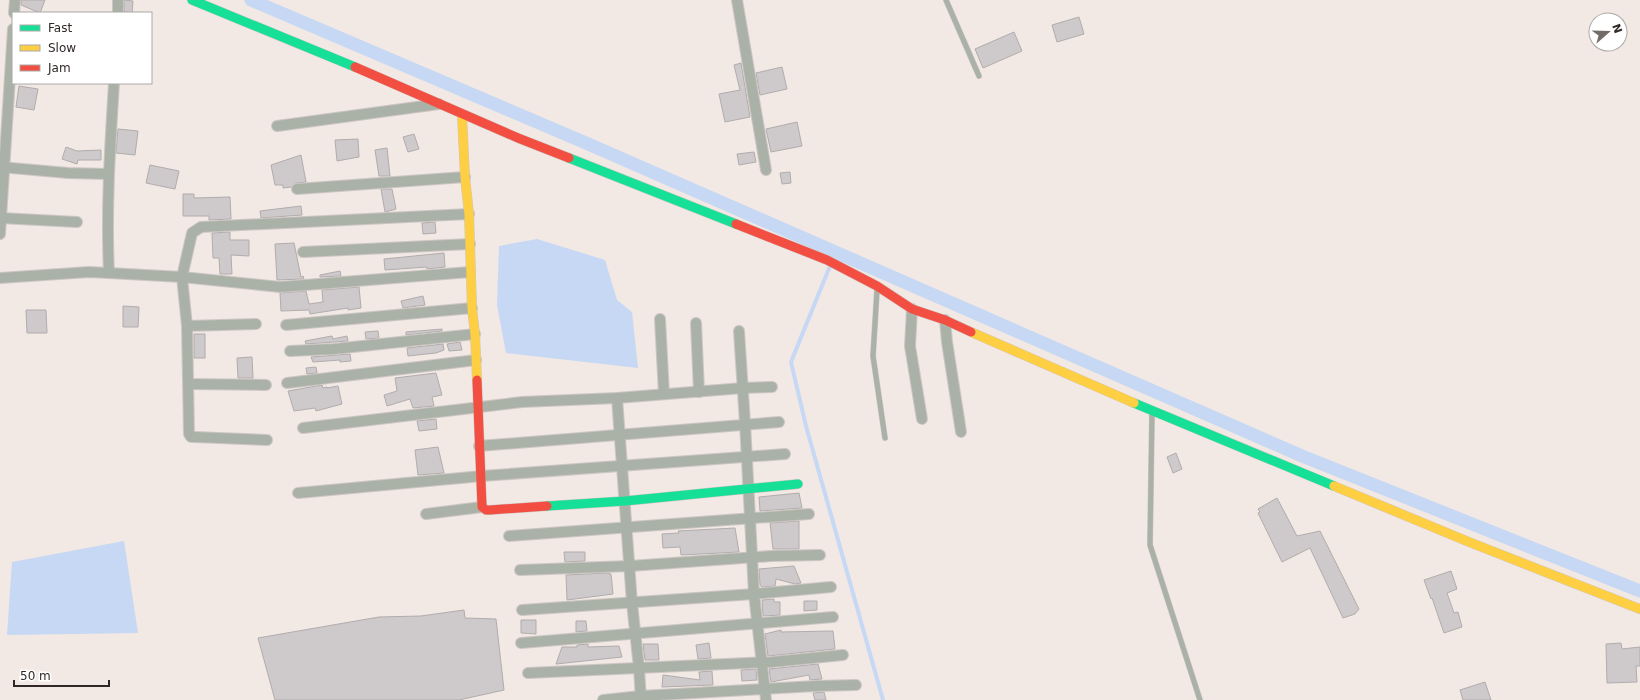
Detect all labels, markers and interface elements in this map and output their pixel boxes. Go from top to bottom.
legend [12,12,152,84]
north arrow [1588,12,1628,52]
text: Fast [48,21,72,35]
text: N [1609,22,1625,35]
text: Slow [48,41,76,55]
text: Jam [47,61,71,75]
scale bar [14,662,109,688]
text: 50 m [20,669,51,683]

